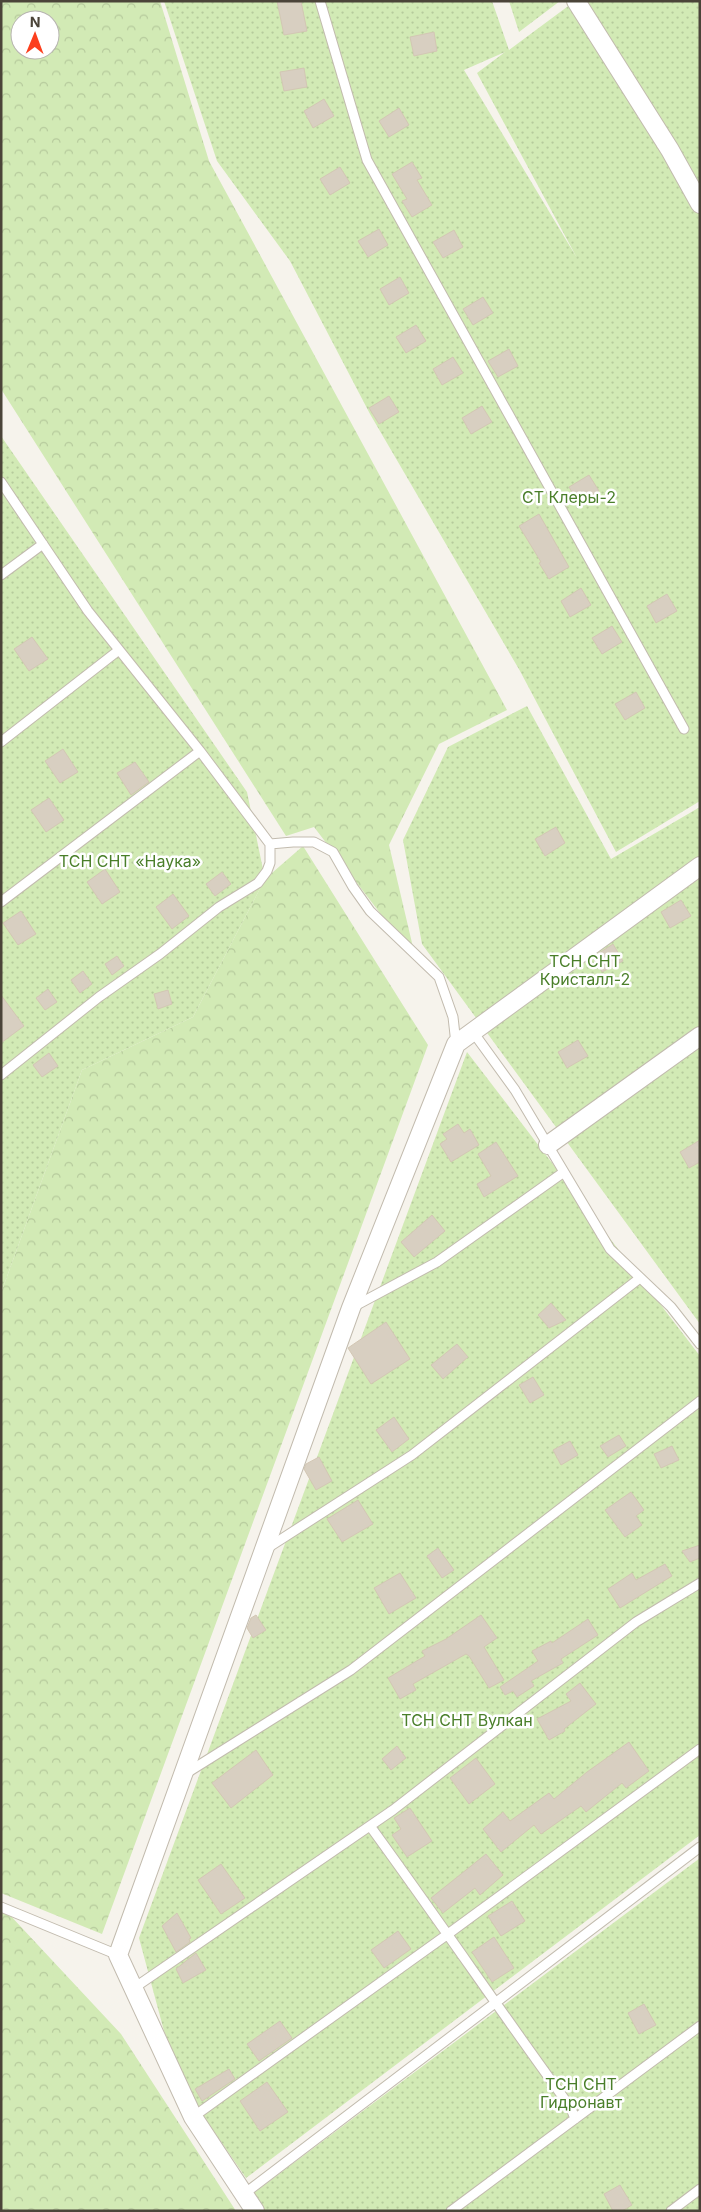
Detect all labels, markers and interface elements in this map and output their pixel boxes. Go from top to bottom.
north arrow [10,10,60,60]
text: N [30,13,41,30]
park label: СТ Клеры-2 [522,487,616,507]
park label: ТСН СНТ «Наука» [59,851,201,871]
park label: ТСН СНТ Кристалл-2 [540,951,630,989]
park label: ТСН СНТ Вулкан [401,1710,533,1730]
park label: ТСН СНТ Гидронавт [540,2074,623,2112]

